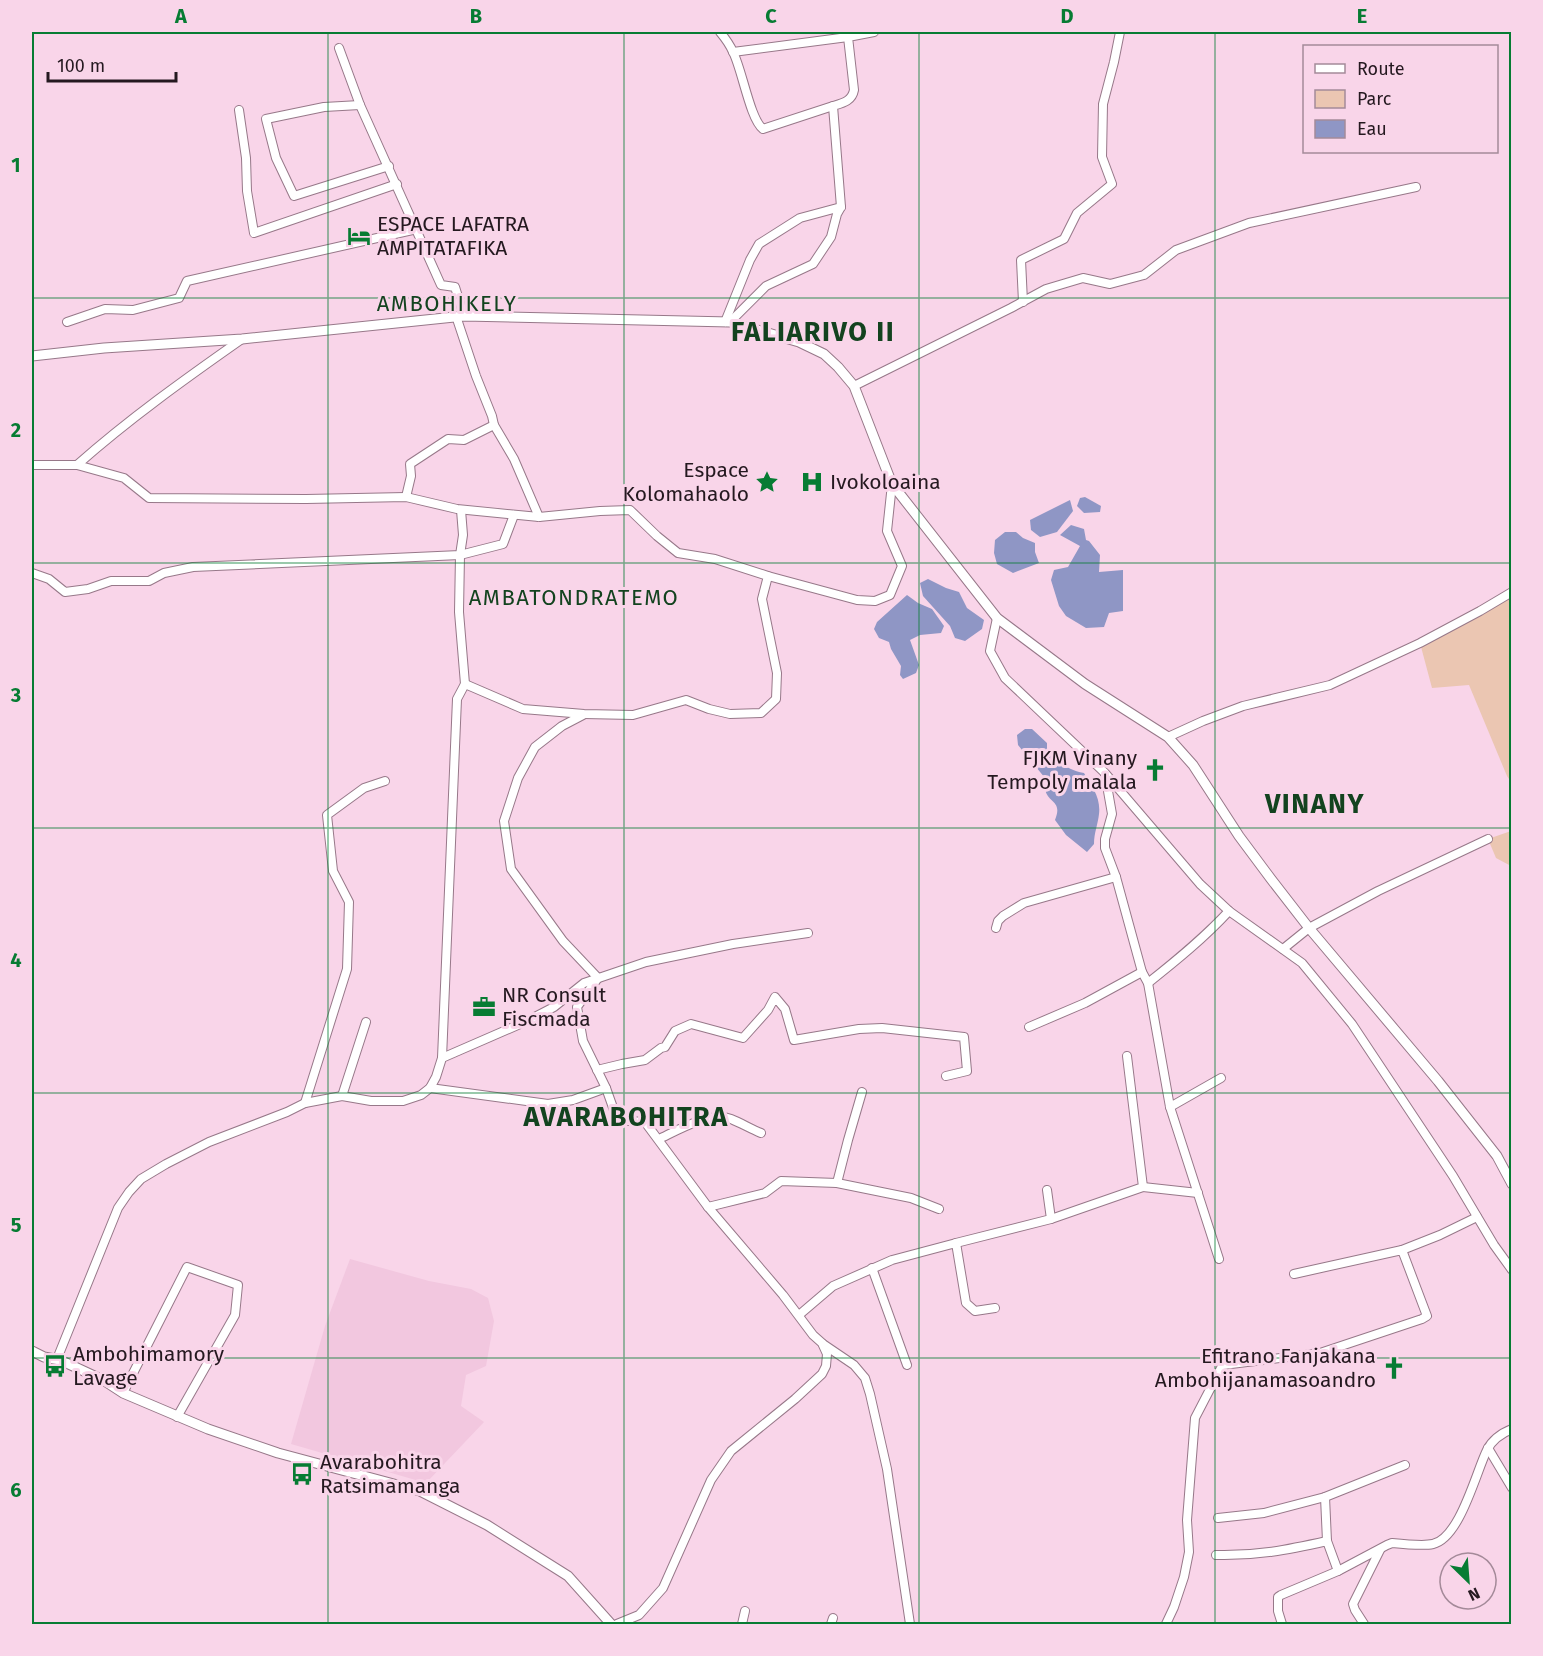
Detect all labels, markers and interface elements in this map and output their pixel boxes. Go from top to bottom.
text: A [174,4,188,28]
text: B [470,4,482,28]
text: C [765,4,777,28]
text: D [1060,4,1074,28]
text: E [1357,4,1367,28]
scale bar [48,45,176,83]
legend [1303,45,1498,153]
text: 100 m [57,55,105,77]
text: Route [1357,58,1405,80]
text: Parc [1357,88,1392,110]
text: Eau [1357,118,1387,140]
text: 1 [11,153,21,177]
place label: ESPACE LAFATRA AMPITATAFIKA [377,211,529,261]
hotel icon: ESPACE LAFATRA AMPITATAFIKA [346,223,372,249]
district label: AMBOHIKELY [377,290,517,317]
district label: FALIARIVO II [731,316,895,348]
text: 2 [11,418,21,442]
place label: Espace Kolomahaolo [623,457,749,507]
place icon: Espace Kolomahaolo [754,469,780,495]
hospital icon: Ivokoloaina [799,469,825,495]
place label: Ivokoloaina [830,469,941,495]
district label: AMBATONDRATEMO [469,584,679,611]
text: 3 [10,683,21,707]
place label: FJKM Vinany Tempoly malala [987,745,1138,795]
church icon: FJKM Vinany Tempoly malala [1142,757,1168,783]
district label: VINANY [1264,788,1365,820]
text: 4 [10,948,22,972]
place label: NR Consult Fiscmada [502,982,607,1032]
office icon: NR Consult Fiscmada [471,994,497,1020]
district label: AVARABOHITRA [522,1101,729,1133]
text: 5 [11,1213,22,1237]
place label: Ambohimamory Lavage [73,1341,225,1391]
place label: Efitrano Fanjakana Ambohijanamasoandro [1155,1343,1376,1393]
bus stop icon: Ambohimamory Lavage [42,1353,68,1379]
church icon: Efitrano Fanjakana Ambohijanamasoandro [1381,1355,1407,1381]
place label: Avarabohitra Ratsimamanga [320,1449,460,1499]
bus stop icon: Avarabohitra Ratsimamanga [289,1461,315,1487]
text: 6 [10,1478,22,1502]
north arrow [1438,1551,1498,1611]
text: N [1465,1583,1483,1605]

